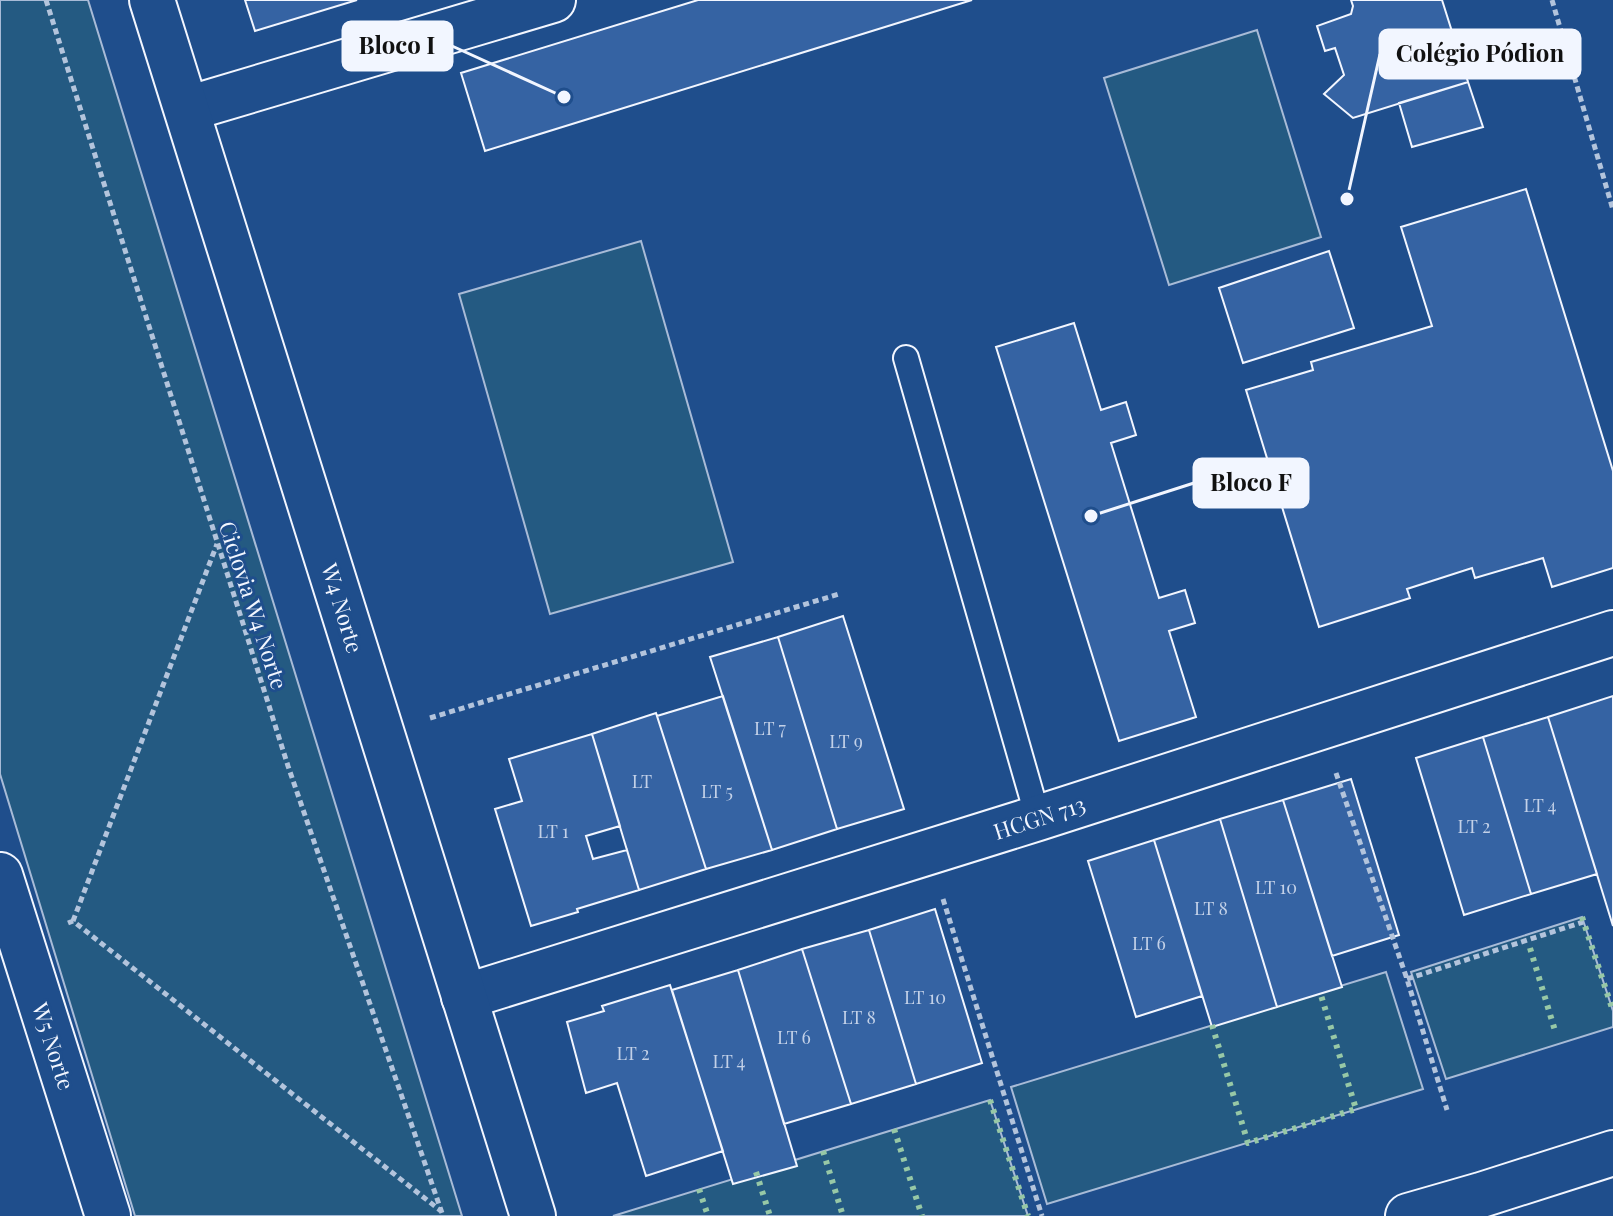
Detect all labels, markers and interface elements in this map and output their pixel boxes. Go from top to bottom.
callout: Bloco I [343,22,452,70]
text: Bloco I [359,28,435,60]
callout: Colégio Pódion [1380,30,1580,78]
text: Colégio Pódion [1396,36,1564,68]
callout: Bloco F [1194,459,1308,507]
text: Bloco F [1210,465,1292,497]
street label: Ciclovia W4 Norte [213,517,295,693]
street label: W4 Norte [315,559,371,656]
house number: LT 7 [754,716,787,740]
house number: LT 9 [829,729,863,753]
house number: LT [632,769,652,793]
house number: LT 5 [701,779,733,803]
street label: HCGN 713 [989,788,1089,846]
house number: LT 4 [1523,793,1557,817]
house number: LT 2 [1457,814,1491,838]
house number: LT 1 [537,819,569,843]
house number: LT 10 [1255,875,1297,899]
house number: LT 8 [1194,896,1228,920]
house number: LT 6 [1132,931,1166,955]
house number: LT 10 [904,985,946,1009]
street label: W5 Norte [26,998,82,1093]
house number: LT 8 [842,1005,876,1029]
house number: LT 6 [777,1025,811,1049]
house number: LT 2 [616,1041,650,1065]
house number: LT 4 [712,1049,746,1073]

